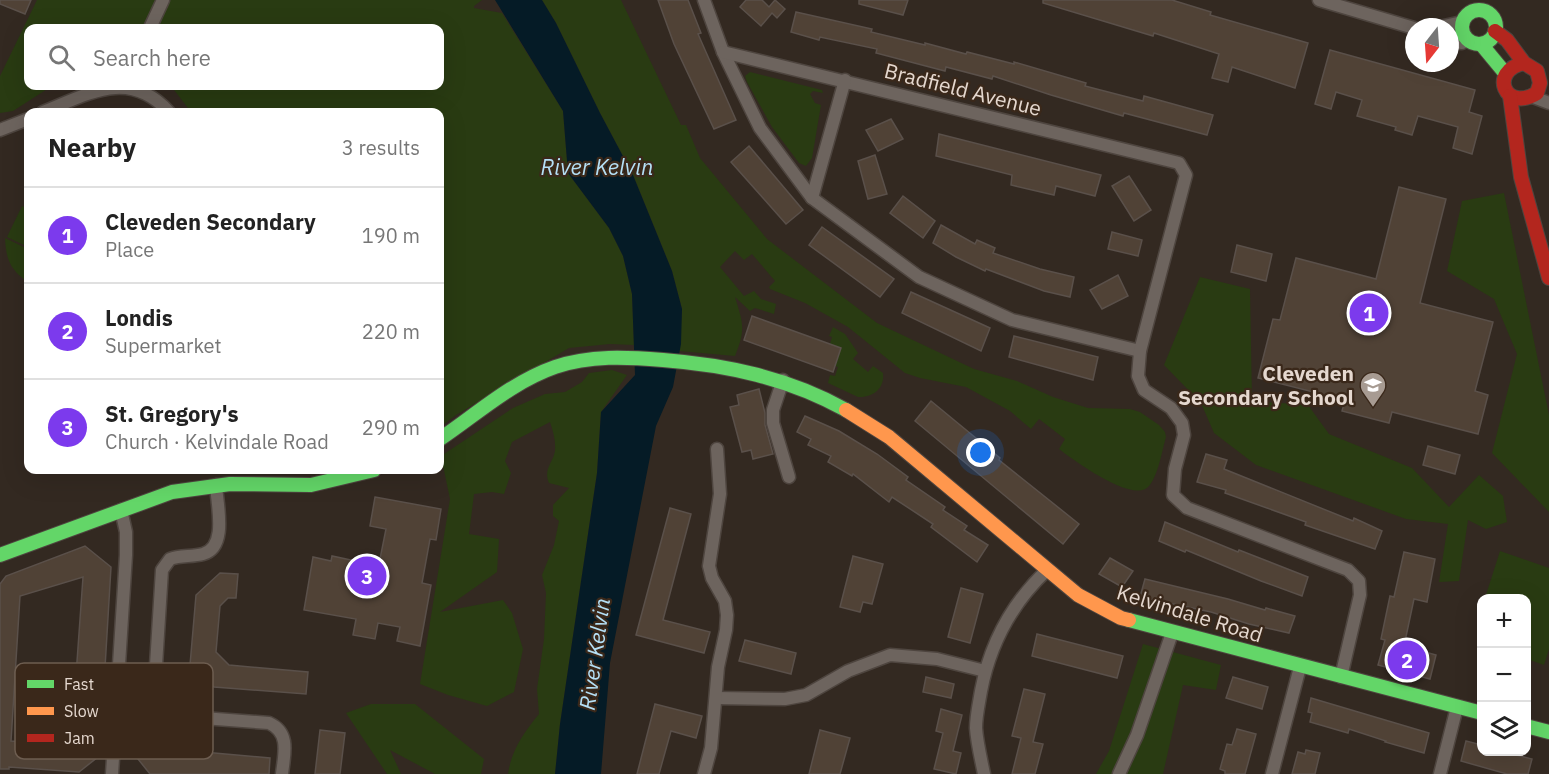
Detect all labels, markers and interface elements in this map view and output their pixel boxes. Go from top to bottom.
north arrow [1405,18,1459,72]
search box [24,24,444,90]
icon: search [45,41,78,74]
text: Search here [93,43,211,72]
street label: Bradfield Avenue [881,56,1045,122]
text: Nearby [48,130,136,164]
text: 3 results [342,134,420,161]
water label: River Kelvin [541,152,653,181]
text: Cleveden Secondary [105,207,316,236]
text: 1 [62,222,74,249]
text: 190 m [362,222,420,249]
text: Place [105,236,154,263]
pin: 1 [1350,290,1388,336]
text: Londis [105,303,173,332]
text: 2 [62,318,74,345]
text: 220 m [362,318,420,345]
text: Supermarket [105,332,222,359]
place label: Cleveden Secondary School [1178,359,1354,411]
school or university icon: Cleveden Secondary School [1358,370,1388,408]
text: St. Gregory's [105,399,239,428]
text: 3 [62,414,74,441]
text: 290 m [362,414,420,441]
text: Church · Kelvindale Road [105,428,329,455]
your location [966,438,995,467]
pin: 3 [348,554,386,598]
street label: Kelvindale Road [1114,578,1266,648]
map controls [1477,594,1531,756]
button: + [1477,594,1531,648]
water label: River Kelvin [572,596,616,712]
pin: 2 [1388,638,1426,682]
button: − [1477,648,1531,702]
legend [15,663,213,759]
text: Fast [64,674,94,694]
text: Slow [64,701,99,721]
button: layers [1477,702,1531,756]
text: Jam [64,728,95,748]

